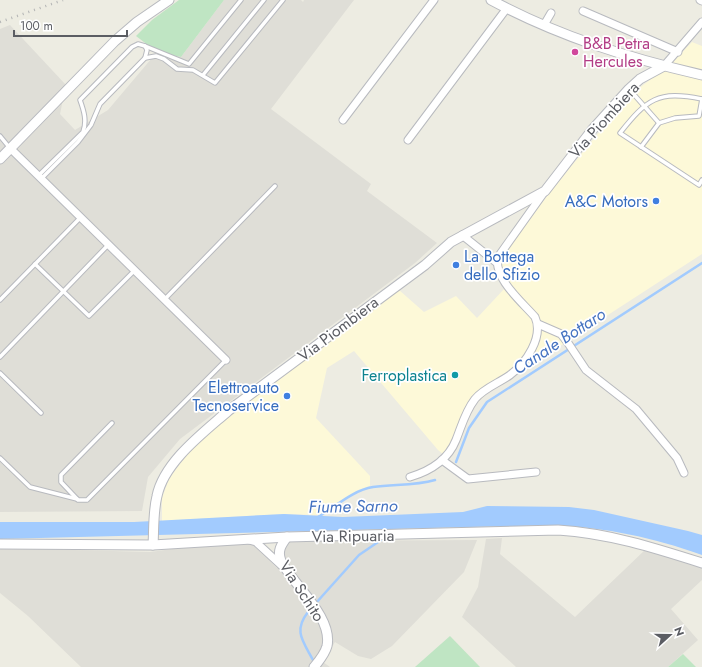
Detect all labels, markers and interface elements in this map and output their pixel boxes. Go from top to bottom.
scale bar [14,12,127,38]
text: 100 m [20,17,53,35]
place label: B&B Petra Hercules [583,32,650,73]
marker: B&B Petra Hercules [570,47,580,57]
street label: Via Piombiera [563,77,645,163]
place label: A&C Motors [565,190,648,213]
marker: A&C Motors [651,196,661,206]
place label: La Bottega dello Sfizio [464,245,540,286]
marker: La Bottega dello Sfizio [451,260,461,270]
street label: Via Piombiera [293,291,383,367]
water label: Canale Bottaro [508,302,610,380]
place label: Ferroplastica [361,364,447,387]
marker: Ferroplastica [450,370,460,380]
place label: Elettroauto Tecnoservice [192,376,279,417]
marker: Elettroauto Tecnoservice [282,391,292,401]
water label: Fiume Sarno [308,493,398,519]
street label: Via Ripuaria [311,524,395,548]
street label: Via Schito [274,556,331,626]
north arrow [650,615,690,655]
text: N [670,624,688,638]

